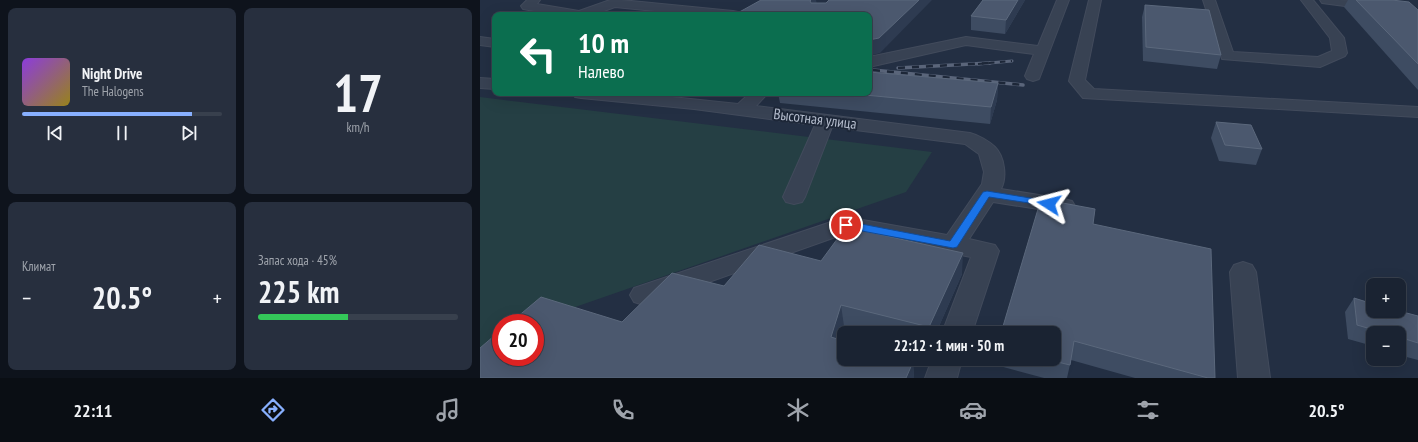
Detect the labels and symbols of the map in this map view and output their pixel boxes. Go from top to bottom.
street label: Высотная улица [772,104,858,133]
position arrow [1028,183,1070,225]
pin [829,208,863,242]
speed limit sign: 20 [492,314,544,366]

